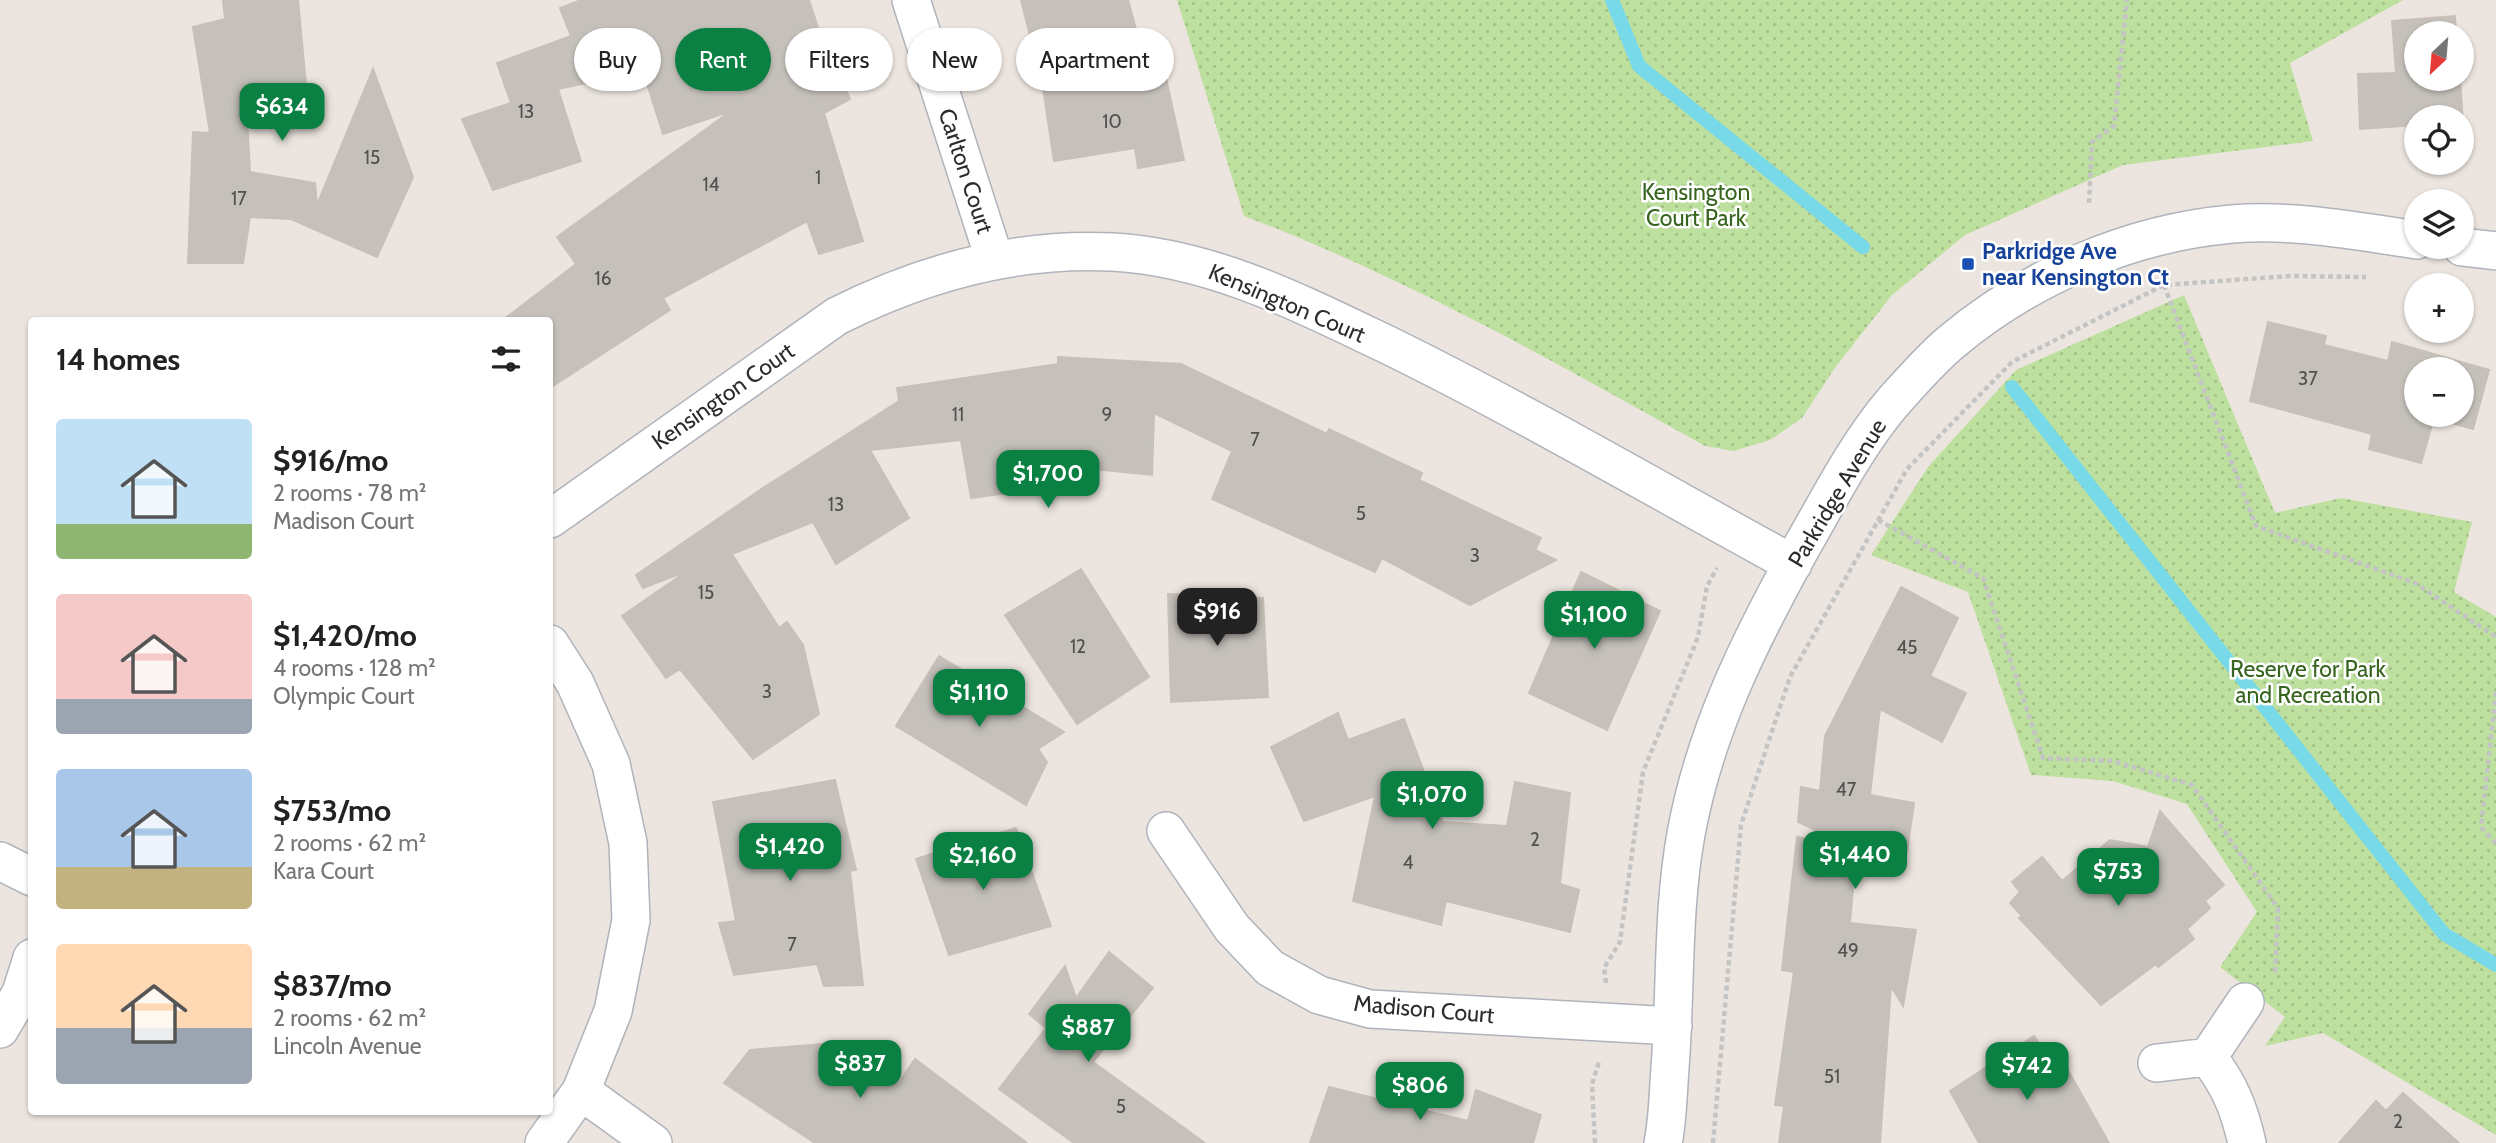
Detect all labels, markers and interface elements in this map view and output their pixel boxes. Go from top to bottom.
north arrow [2404,21,2474,91]
map controls [2404,21,2474,427]
chip: Buy [574,28,661,91]
chip: Rent [675,28,771,91]
chip: Filters [785,28,893,91]
chip: New [907,28,1002,91]
chip: Apartment [1016,28,1174,91]
pin: $634 [241,83,323,143]
text: $634 [256,92,308,120]
house number: 13 [518,100,534,123]
street label: Carlton Court [933,105,999,237]
button: locate [2404,105,2474,175]
house number: 10 [1102,110,1122,133]
house number: 15 [364,146,380,169]
house number: 1 [815,166,821,189]
house number: 14 [702,173,720,196]
park label: Kensington Court Park [1642,178,1750,232]
house number: 17 [231,187,247,210]
button: layers [2404,189,2474,259]
place label: Parkridge Ave near Kensington Ct [1982,237,2169,291]
marker: Parkridge Ave near Kensington Ct [1960,256,1976,272]
street label: Kensington Court [1204,257,1370,349]
house number: 16 [595,267,612,290]
button: + [2404,273,2474,343]
street label: Kensington Court [646,336,800,456]
icon: filters [487,340,525,378]
text: 14 homes [56,341,180,378]
button: − [2404,357,2474,427]
house number: 37 [2298,367,2318,390]
house number: 11 [952,403,964,426]
house number: 9 [1102,403,1112,426]
street label: Parkridge Avenue [1782,414,1892,572]
house number: 7 [1250,428,1260,451]
text: $916/mo [273,442,388,479]
icon: home [112,447,196,531]
pin: $1,700 [991,450,1105,510]
text: $1,700 [1012,459,1084,487]
text: 2 rooms · 78 m² [273,479,427,507]
house number: 13 [828,493,844,516]
house number: 5 [1356,502,1366,525]
text: Madison Court [273,507,414,535]
house number: 3 [1470,544,1480,567]
house number: 15 [698,581,714,604]
pin: $916 [1176,588,1258,648]
pin: $1,100 [1537,592,1651,651]
text: $916 [1193,597,1241,625]
text: $1,100 [1560,600,1628,628]
text: $1,420/mo [273,617,417,654]
icon: home [112,622,196,706]
house number: 12 [1070,635,1086,658]
house number: 45 [1896,636,1918,659]
text: 4 rooms · 128 m² [273,654,436,682]
park label: Reserve for Park and Recreation [2230,655,2387,709]
pin: $1,110 [922,670,1036,729]
text: $1,110 [949,678,1009,706]
house number: 3 [762,680,772,703]
text: Olympic Court [273,682,415,710]
pin: $1,070 [1375,772,1489,831]
house number: 47 [1836,778,1857,801]
text: $1,070 [1397,780,1467,808]
text: $753/mo [273,792,391,829]
icon: home [112,797,196,881]
pin: $1,420 [733,824,847,883]
house number: 2 [1530,828,1540,851]
text: 2 rooms · 62 m² [273,829,426,857]
text: $1,420 [755,832,825,860]
pin: $2,160 [926,832,1040,892]
pin: $1,440 [1798,832,1912,891]
text: $1,440 [1819,840,1891,868]
text: $2,160 [949,841,1017,869]
pin: $753 [2077,848,2159,908]
house number: 4 [1403,851,1414,874]
text: Kara Court [273,857,374,885]
text: $753 [2093,857,2143,885]
house number: 7 [787,933,797,956]
house number: 49 [1837,939,1859,962]
text: $837/mo [273,967,392,1004]
icon: home [112,972,196,1056]
street label: Madison Court [1353,989,1496,1029]
text: 2 rooms · 62 m² [273,1004,426,1032]
pin: $887 [1047,1004,1129,1064]
text: $887 [1062,1013,1114,1041]
text: Lincoln Avenue [273,1032,422,1060]
pin: $837 [819,1040,901,1100]
pin: $742 [1986,1042,2068,1102]
text: $837 [834,1049,886,1077]
text: $742 [2002,1051,2052,1079]
pin: $806 [1379,1062,1461,1122]
house number: 51 [1824,1065,1840,1088]
text: $806 [1392,1071,1448,1099]
house number: 5 [1116,1095,1126,1118]
house number: 2 [2393,1110,2403,1133]

